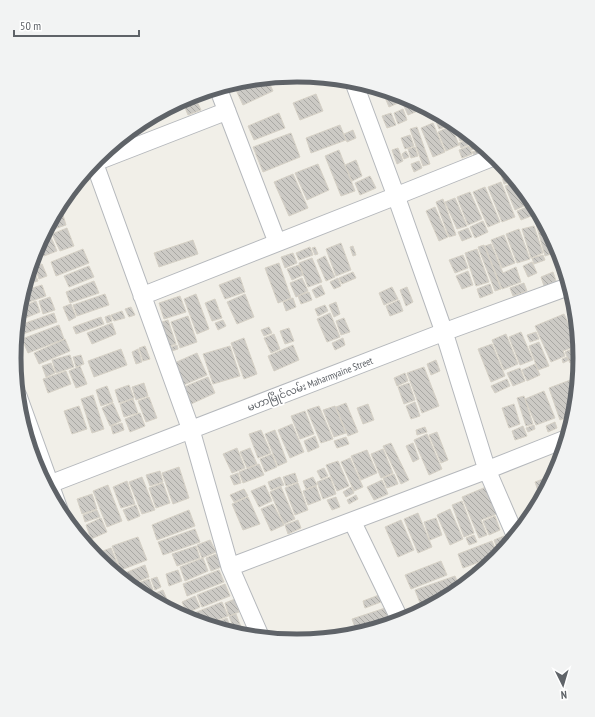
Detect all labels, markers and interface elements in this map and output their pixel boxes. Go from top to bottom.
scale bar [14,12,139,38]
text: 50 m [20,18,41,33]
street label: မဟာမြိုင်လမ်း Maharmyaine Street [245,353,376,416]
north arrow [543,665,583,705]
text: N [560,688,567,702]

